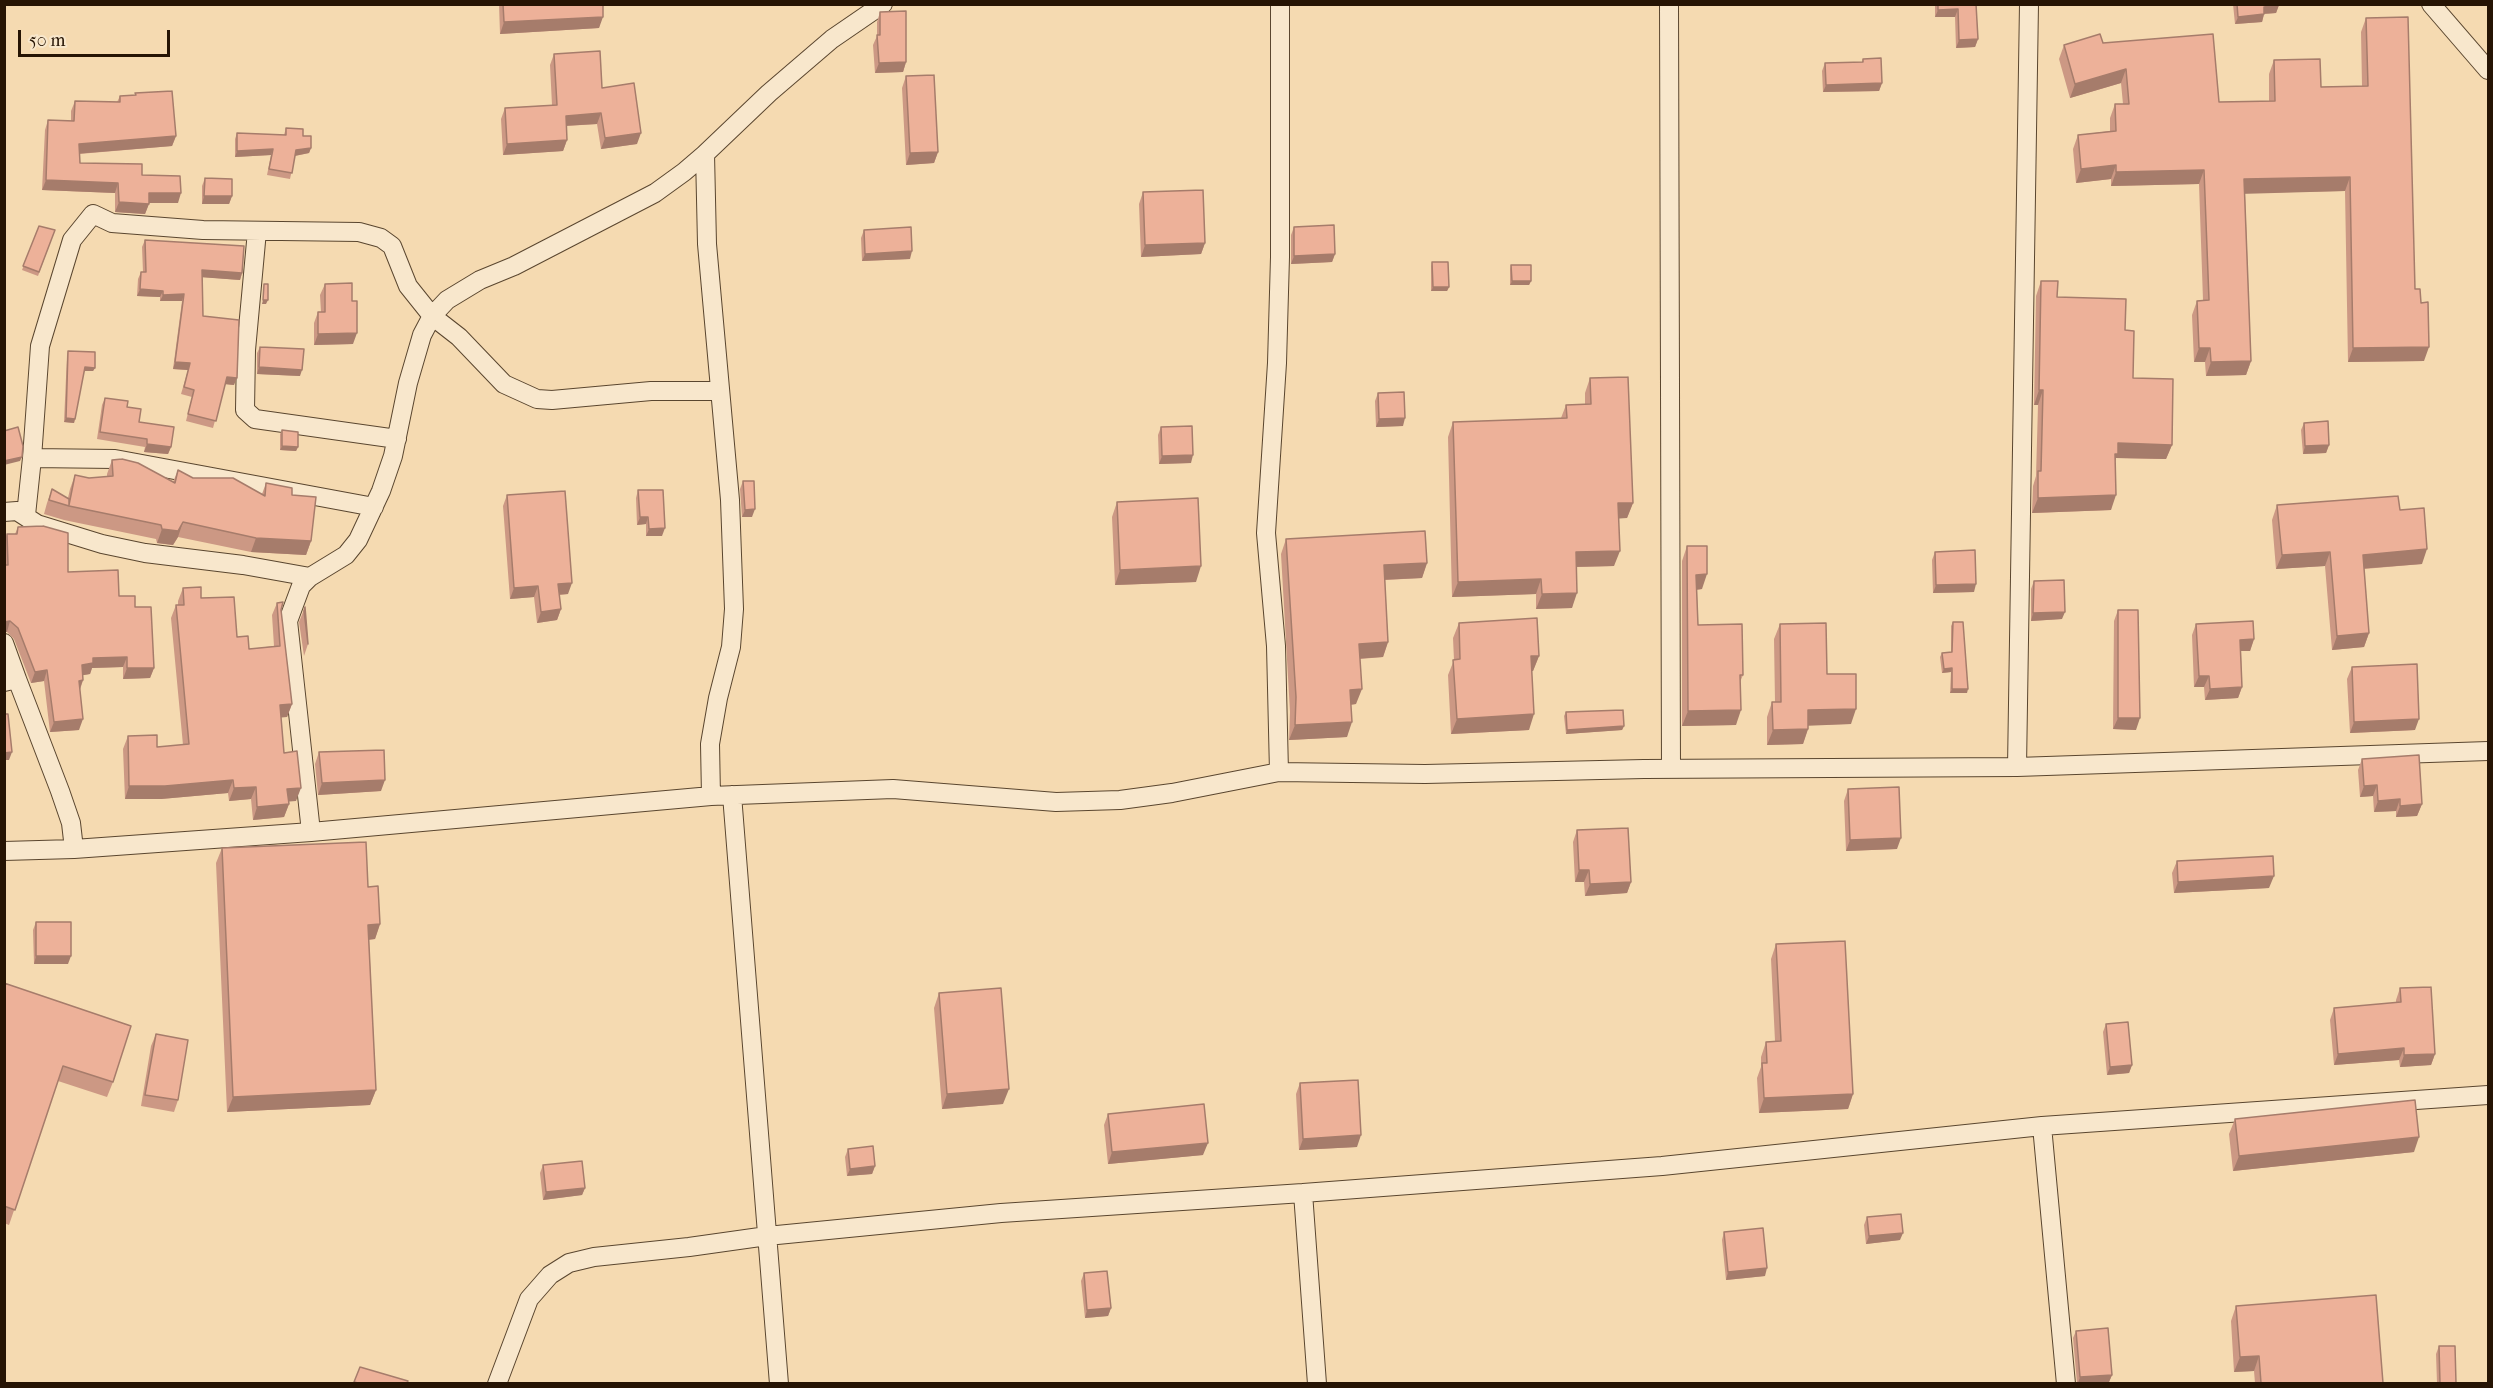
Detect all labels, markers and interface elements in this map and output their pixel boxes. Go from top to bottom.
scale bar [21,18,172,56]
text: 50 m [29,30,65,51]

